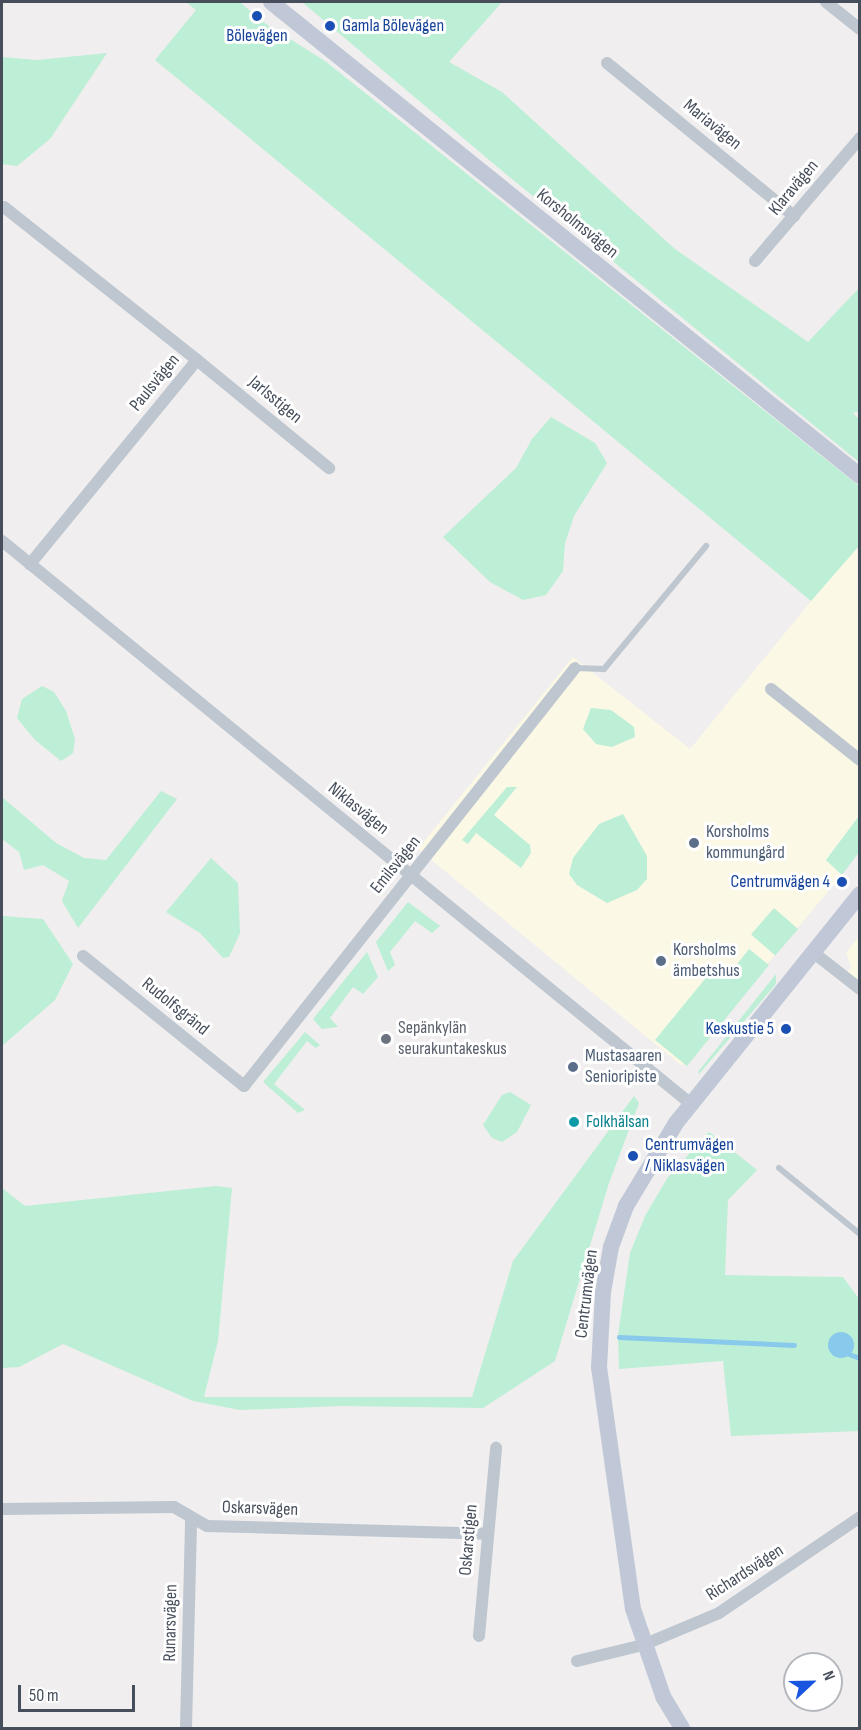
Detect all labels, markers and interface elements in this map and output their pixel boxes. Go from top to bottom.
marker: Bölevägen [250,9,264,23]
place label: Gamla Bölevägen [342,15,444,37]
marker: Gamla Bölevägen [323,19,337,33]
place label: Bölevägen [226,25,288,47]
street label: Mariavägen [679,95,745,155]
street label: Klaravägen [765,156,823,220]
street label: Korsholmsvägen [532,185,622,263]
street label: Paulsvägen [125,350,185,416]
street label: Jarlsstigen [244,372,306,428]
street label: Niklasvägen [323,778,393,840]
place label: Korsholms kommungård [706,822,785,864]
street label: Emilsvägen [366,832,426,898]
marker: Korsholms kommungård [687,836,701,850]
place label: Centrumvägen 4 [731,871,830,893]
marker: Centrumvägen 4 [835,875,849,889]
place label: Korsholms ämbetshus [673,940,740,982]
marker: Korsholms ämbetshus [654,954,668,968]
street label: Rudolfsgränd [137,973,213,1041]
place label: Sepänkylän seurakuntakeskus [398,1018,507,1060]
place label: Keskustie 5 [705,1018,774,1040]
marker: Keskustie 5 [779,1022,793,1036]
marker: Sepänkylän seurakuntakeskus [379,1032,393,1046]
place label: Mustasaaren Senioripiste [585,1046,662,1088]
marker: Mustasaaren Senioripiste [566,1060,580,1074]
place label: Folkhälsan [586,1111,649,1133]
marker: Folkhälsan [567,1115,581,1129]
place label: Centrumvägen / Niklasvägen [645,1135,734,1178]
marker: Centrumvägen / Niklasvägen [626,1149,640,1163]
street label: Centrumvägen [571,1249,603,1339]
street label: Oskarsvägen [222,1497,298,1521]
street label: Oskarstigen [455,1504,483,1576]
street label: Richardsvägen [702,1540,788,1606]
street label: Runarsvägen [160,1584,182,1662]
north arrow [783,1652,843,1712]
text: N [818,1668,839,1683]
scale bar [21,1673,138,1711]
text: 50 m [29,1685,59,1706]

